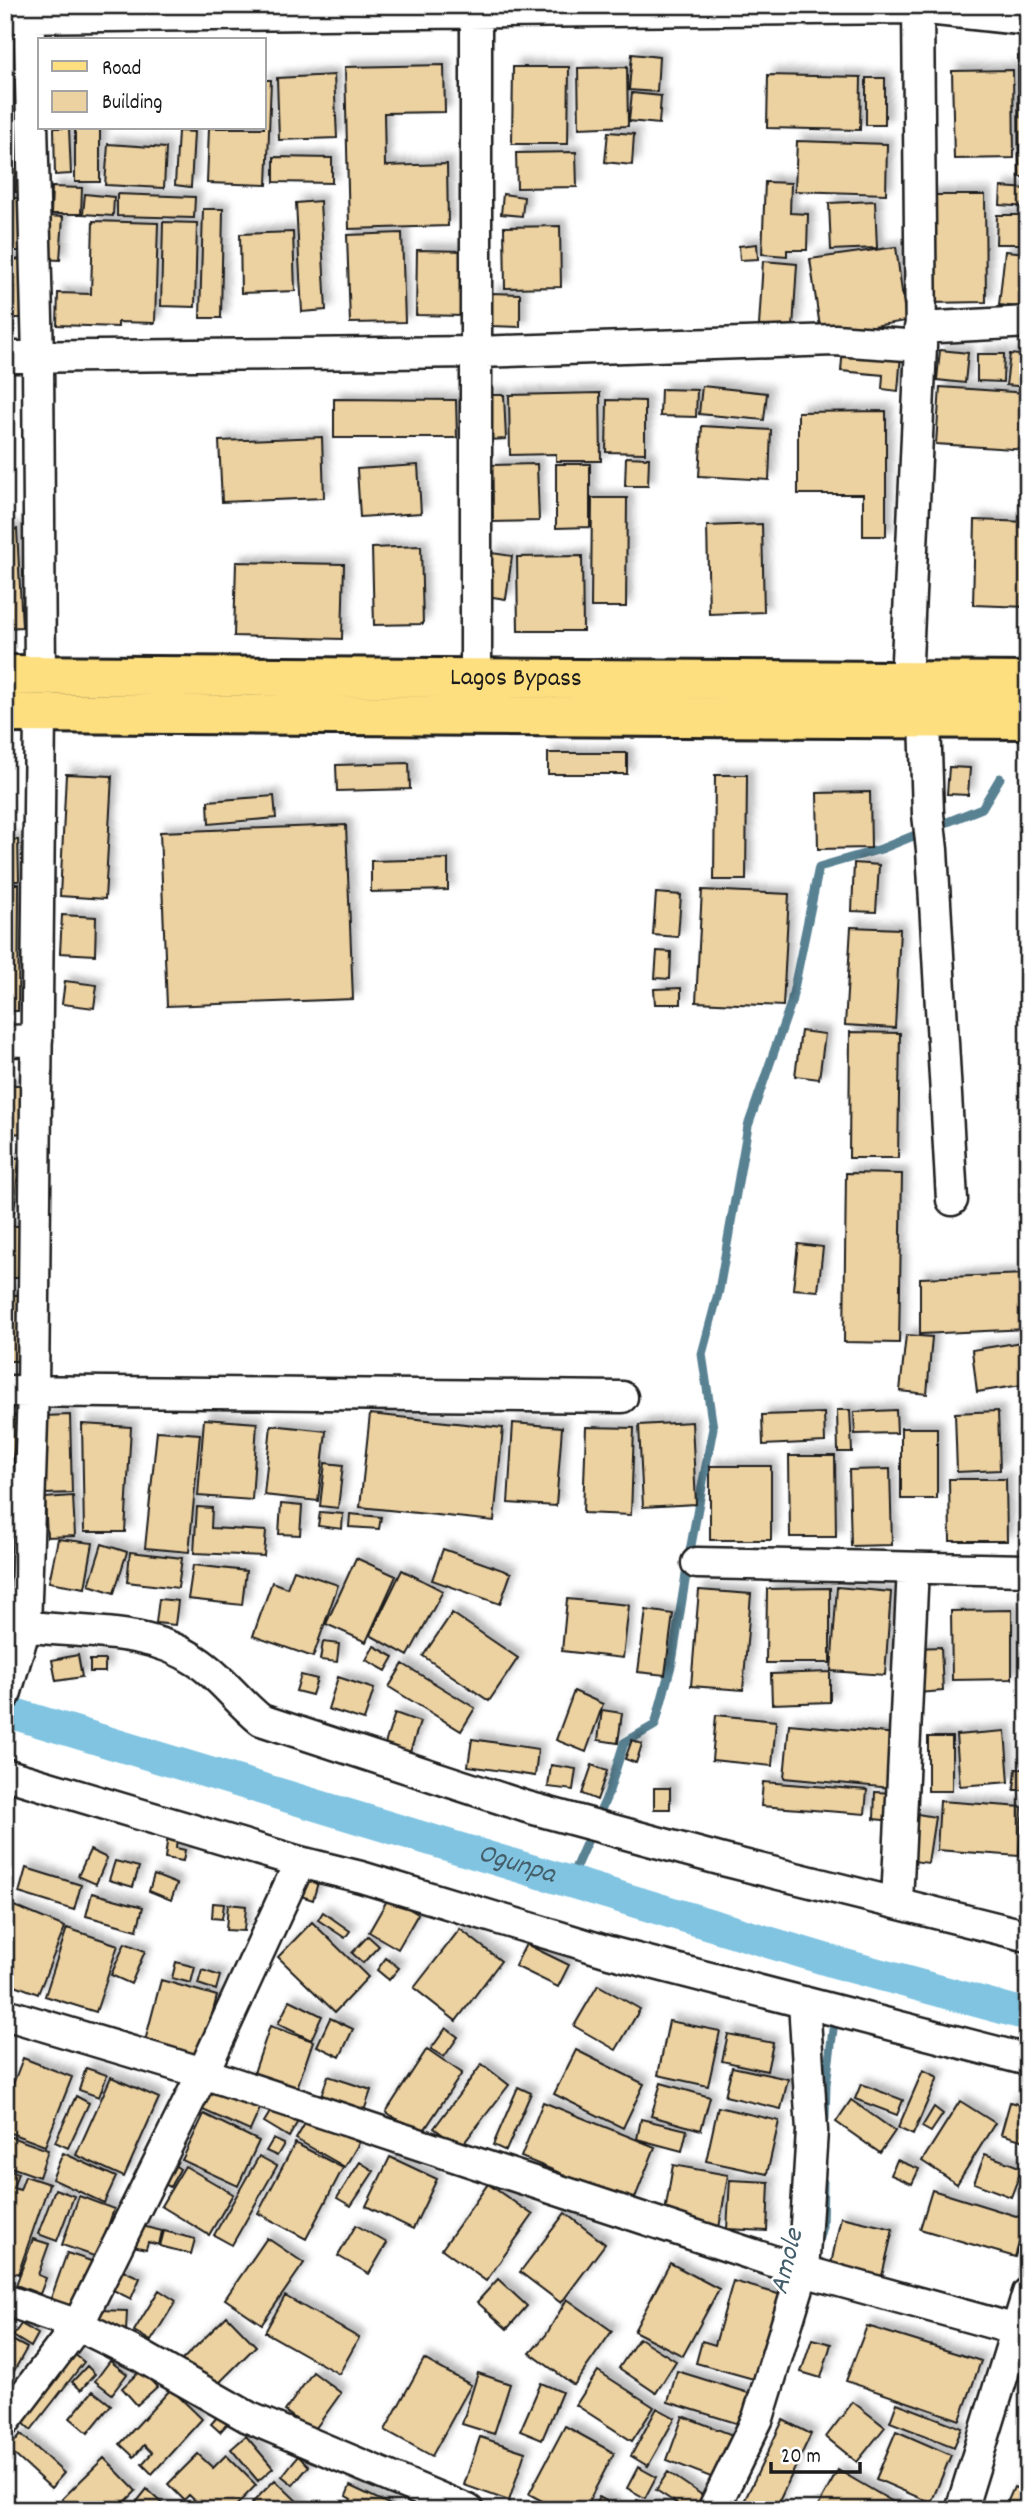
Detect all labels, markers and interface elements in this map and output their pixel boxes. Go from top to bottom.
legend [38,38,266,130]
text: Road [102,55,141,85]
text: Building [102,89,162,119]
street label: Lagos Bypass [450,660,582,697]
water label: Ogunpa [472,1835,562,1897]
water label: Amole [762,2224,817,2299]
scale bar [771,2431,860,2475]
text: 20 m [781,2443,821,2473]

